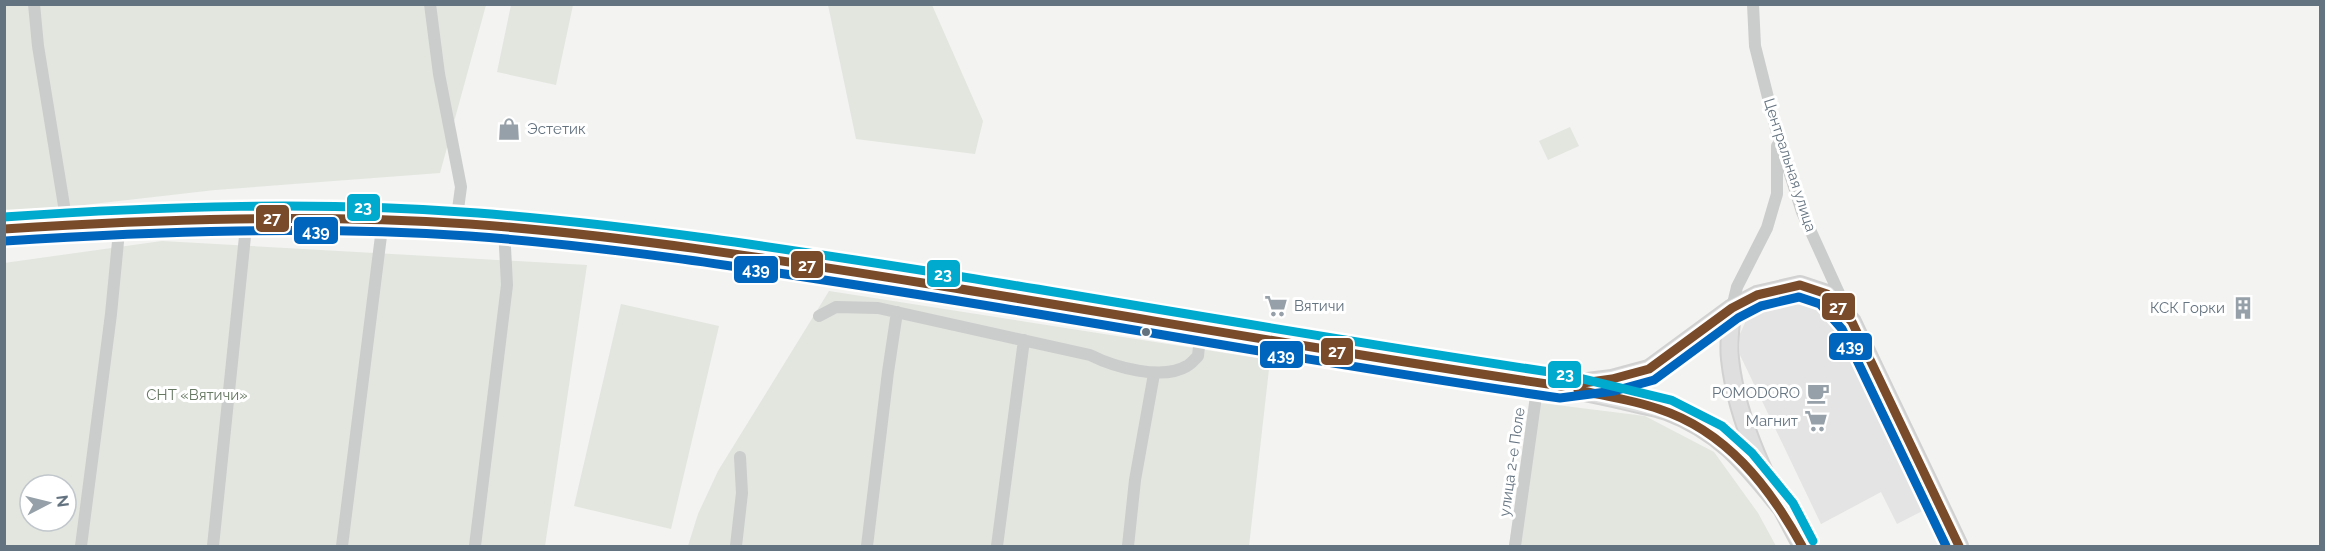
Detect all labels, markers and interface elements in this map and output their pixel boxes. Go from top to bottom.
street label: Центральная улица [1760,96,1820,234]
shop icon: Эстетик [496,116,522,142]
place label: Эстетик [527,120,586,138]
line badge: 23 [346,193,381,222]
text: 23 [354,198,372,217]
line badge: 27 [255,204,290,233]
text: 27 [263,209,281,228]
line badge: 439 [293,216,339,245]
text: 439 [302,222,330,241]
line badge: 27 [790,250,824,279]
line badge: 439 [733,255,779,284]
text: 27 [798,256,816,275]
line badge: 23 [926,259,961,288]
text: 439 [742,260,770,279]
text: 23 [934,265,952,284]
line badge: 27 [1821,292,1856,321]
supermarket icon: Вятичи [1263,293,1289,319]
building icon: КСК Горки [2230,295,2256,321]
place label: Вятичи [1294,297,1344,315]
text: 27 [1829,298,1847,317]
place label: КСК Горки [2150,299,2225,317]
unlabelled marker [1140,326,1152,338]
line badge: 439 [1828,332,1873,361]
line badge: 27 [1320,337,1354,366]
text: 439 [1836,337,1864,356]
line badge: 439 [1259,340,1304,369]
text: 27 [1328,342,1346,361]
text: 439 [1267,346,1295,365]
line badge: 23 [1547,360,1582,389]
text: 23 [1556,365,1574,384]
cafe icon: POMODORO [1805,380,1831,406]
place label: POMODORO [1712,384,1800,402]
park label: СНТ «Вятичи» [146,386,248,404]
street label: улица 2-е Поле [1495,406,1529,518]
supermarket icon: Магнит [1803,408,1829,434]
place label: Магнит [1746,412,1798,430]
north arrow [18,473,78,533]
text: N [52,494,73,508]

